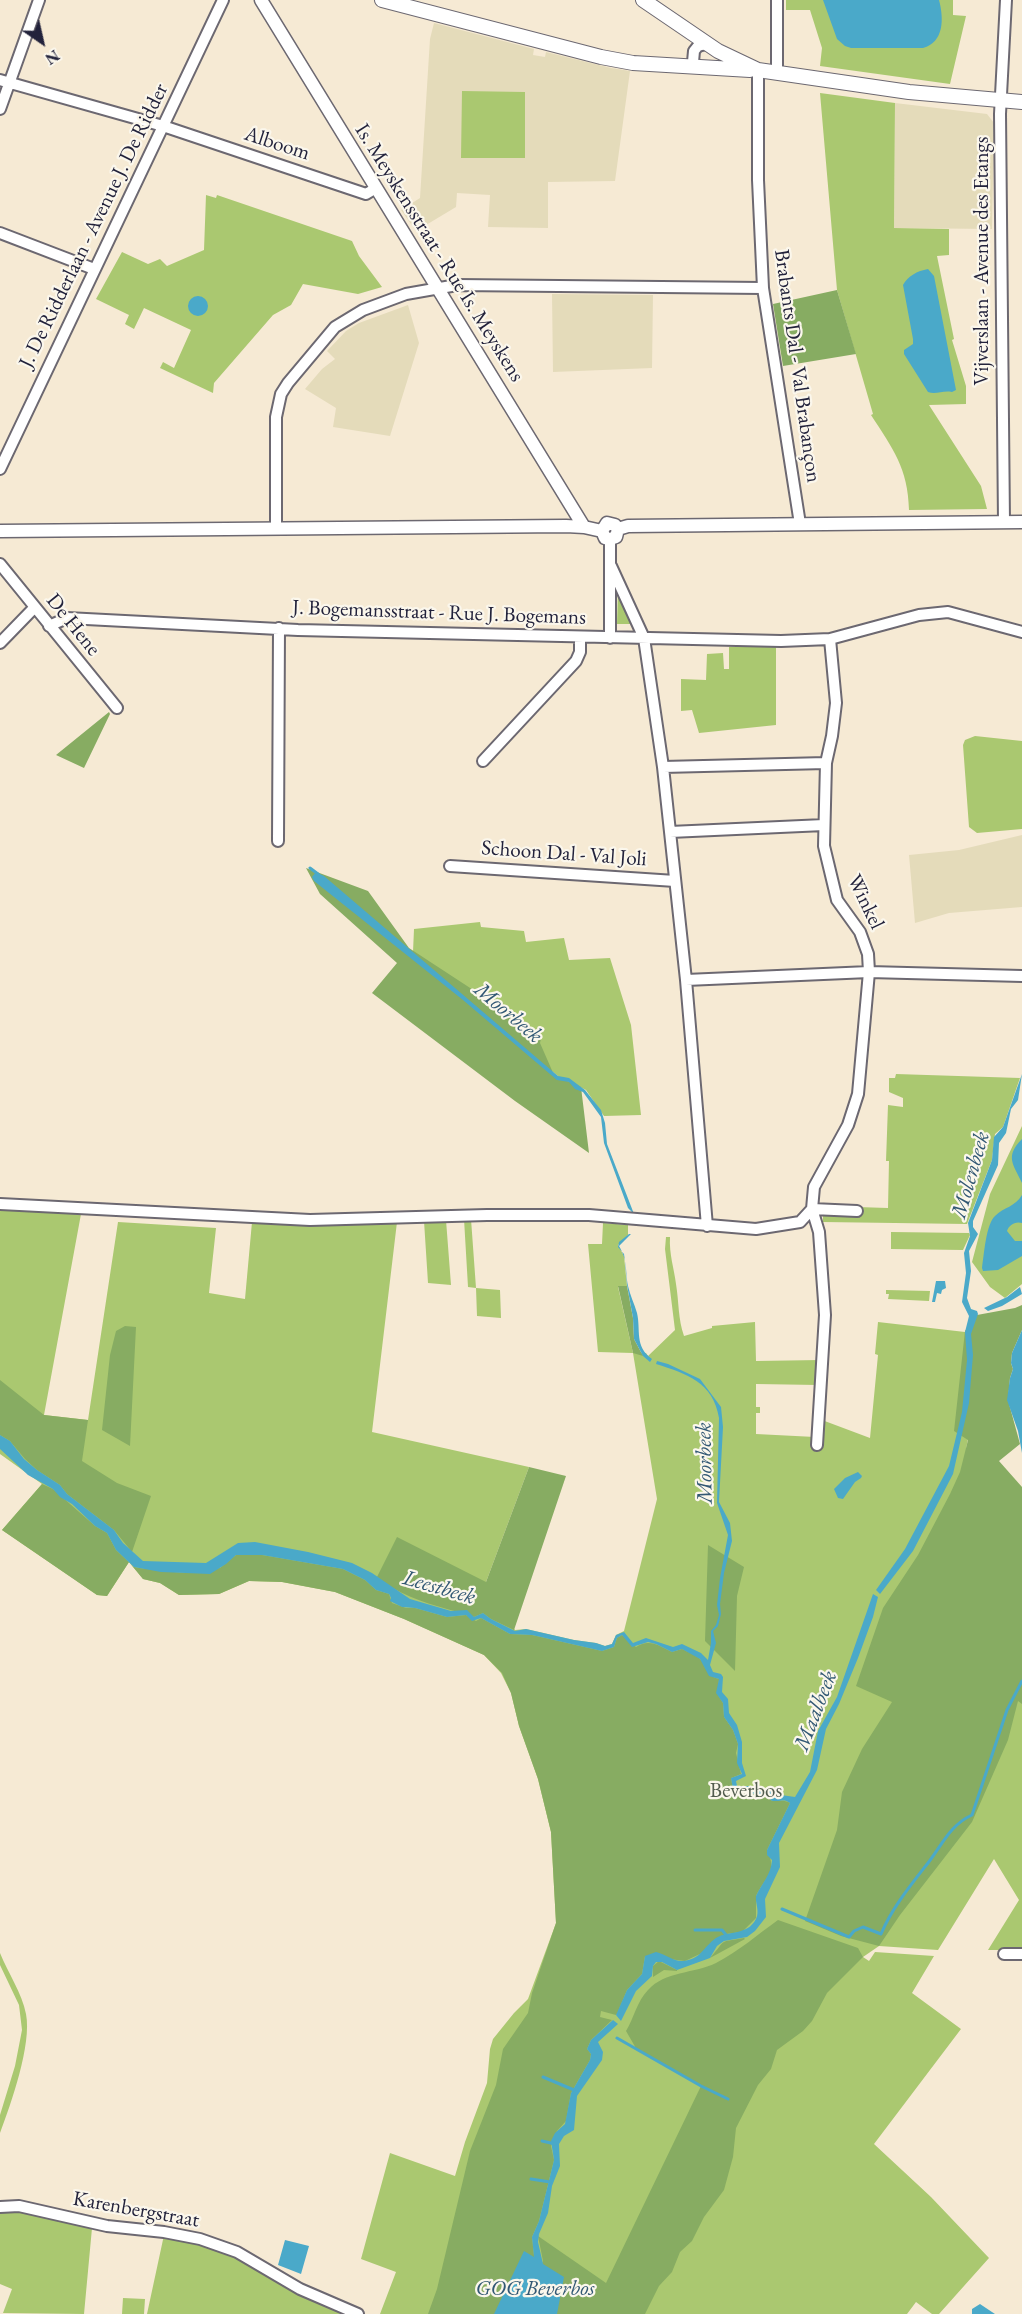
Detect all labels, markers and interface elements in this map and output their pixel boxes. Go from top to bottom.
north arrow [12,12,72,72]
text: N [41,45,64,70]
street label: J. De Ridderlaan - Avenue J. De Ridder [14,80,174,372]
street label: Is. Meyskensstraat - Rue Is. Meyskens [349,119,529,387]
street label: Alboom [241,122,313,166]
street label: Vijverslaan - Avenue des Etangs [969,137,995,385]
street label: Brabants Dal - Val Brabançon [768,248,826,484]
street label: De Hene [40,589,106,661]
street label: J. Bogemansstraat - Rue J. Bogemans [292,595,586,631]
street label: Schoon Dal - Val Joli [480,836,648,872]
street label: Winkel [841,870,889,934]
water label: Moorbeek [468,977,548,1049]
water label: Molenbeek [946,1129,996,1221]
water label: Moorbeek [691,1422,719,1504]
water label: Leestbeek [400,1565,478,1611]
water label: Maalbeek [789,1667,843,1755]
park label: Beverbos [710,1778,782,1804]
street label: Karenbergstraat [71,2186,201,2234]
water label: GOG Beverbos [475,2276,595,2302]

